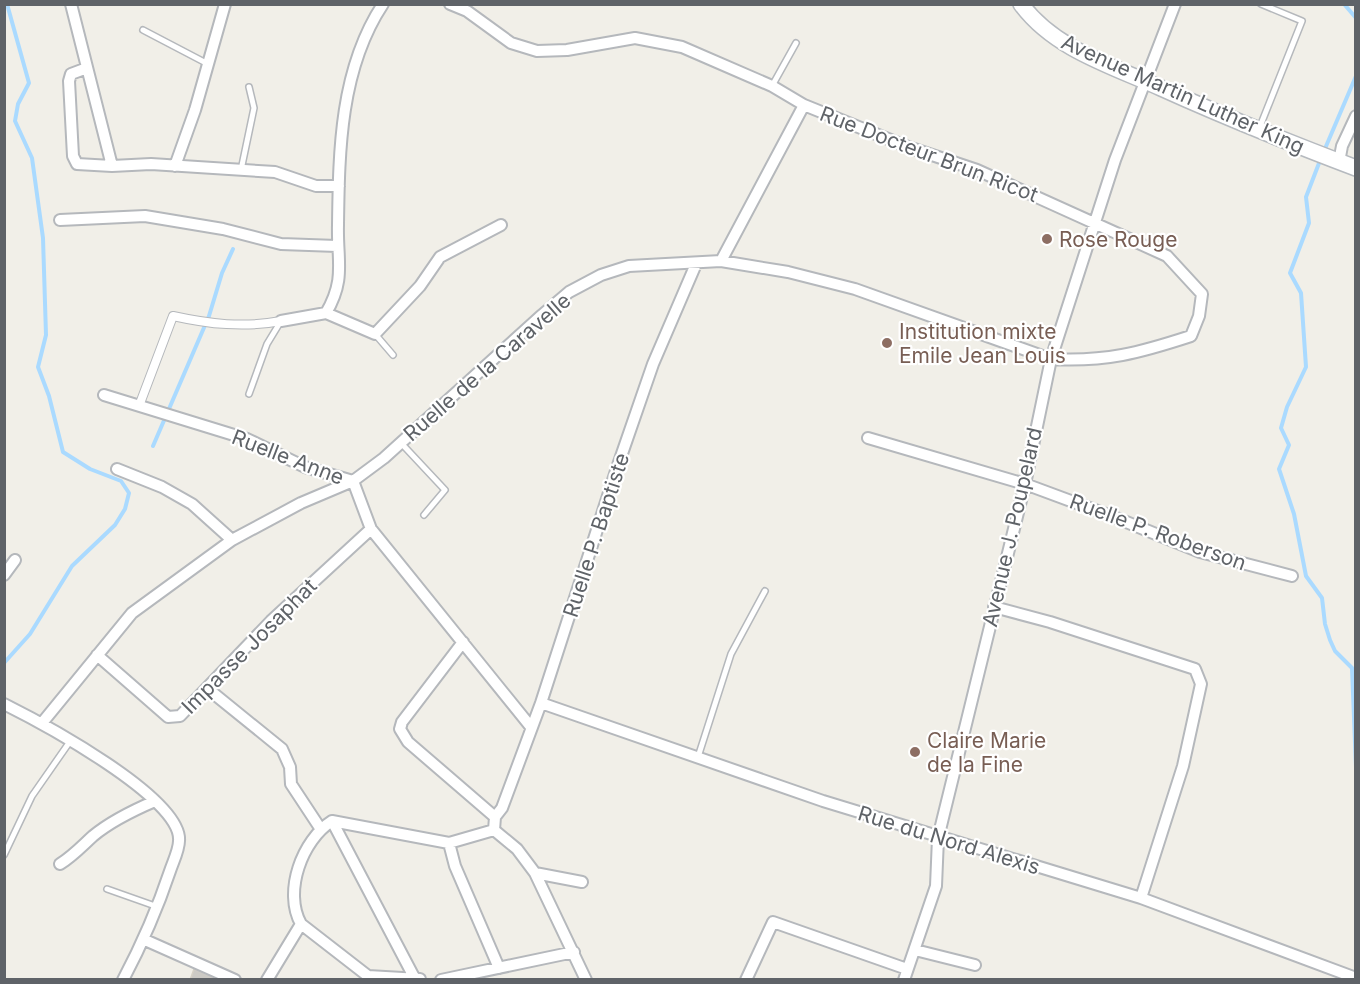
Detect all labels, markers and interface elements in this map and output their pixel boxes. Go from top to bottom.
street label: Avenue Martin Luther King [1058,29,1308,159]
street label: Rue Docteur Brun Ricot [817,101,1042,207]
place label: Rose Rouge [1059,227,1177,252]
marker: Rose Rouge [1040,232,1054,246]
street label: Ruelle de la Caravelle [398,288,576,446]
place label: Institution mixte Emile Jean Louis [899,319,1066,368]
marker: Institution mixte Emile Jean Louis [880,336,894,350]
street label: Ruelle Anne [228,424,348,490]
street label: Avenue J. Poupelard [977,425,1047,629]
street label: Ruelle P. Baptiste [558,450,634,620]
street label: Ruelle P. Roberson [1066,488,1250,576]
street label: Impasse Josaphat [176,573,322,719]
place label: Claire Marie de la Fine [927,728,1046,777]
marker: Claire Marie de la Fine [908,745,922,759]
street label: Rue du Nord Alexis [855,800,1043,880]

